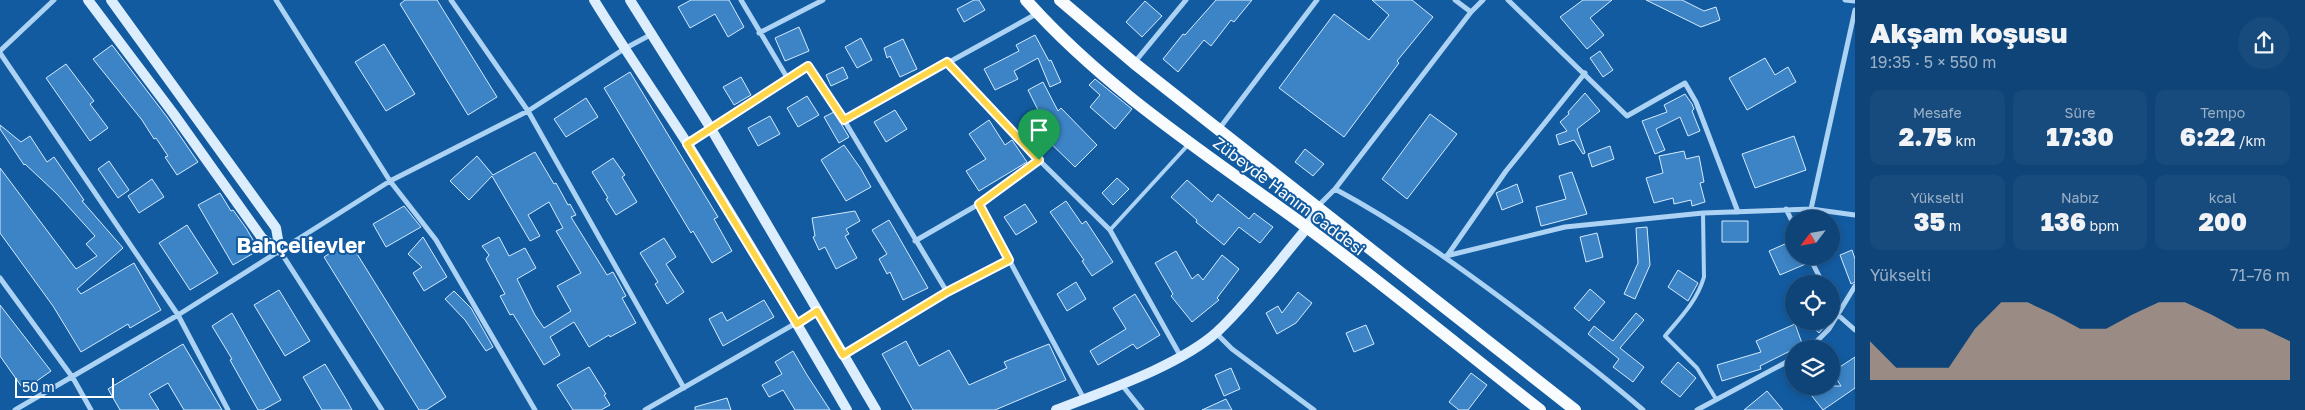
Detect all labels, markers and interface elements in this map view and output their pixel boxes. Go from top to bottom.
text: Akşam koşusu [1870,16,2068,49]
button: share [2238,17,2290,69]
text: 19:35 · 5 × 550 m [1870,52,1996,72]
text: Mesafe [1913,104,1962,121]
text: Süre [2065,104,2095,121]
text: Tempo [2200,104,2245,121]
pin [1018,109,1060,160]
icon: arrive [1025,116,1053,144]
text: 2.75 [1899,121,1952,152]
text: 17:30 [2046,121,2114,152]
text: 6:22 [2180,121,2235,152]
street label: Zübeyde Hanım Caddesi [1209,132,1369,260]
text: km [1952,132,1976,149]
text: /km [2235,132,2266,149]
text: Yükselti [1911,189,1964,206]
text: Nabız [2061,189,2099,206]
text: kcal [2209,189,2236,206]
text: 35 [1914,206,1945,237]
text: 136 [2041,206,2086,237]
text: 200 [2198,206,2247,237]
north arrow [1785,210,1840,265]
map controls [1785,210,1840,395]
text: m [1945,217,1961,234]
text: bpm [2086,217,2119,234]
district label: Bahçelievler [236,232,366,258]
text: Yükselti [1870,265,1931,285]
text: 71–76 m [2230,265,2290,285]
button: locate [1785,275,1840,330]
button: layers [1785,340,1840,395]
scale bar [15,375,114,398]
text: 50 m [22,378,55,395]

